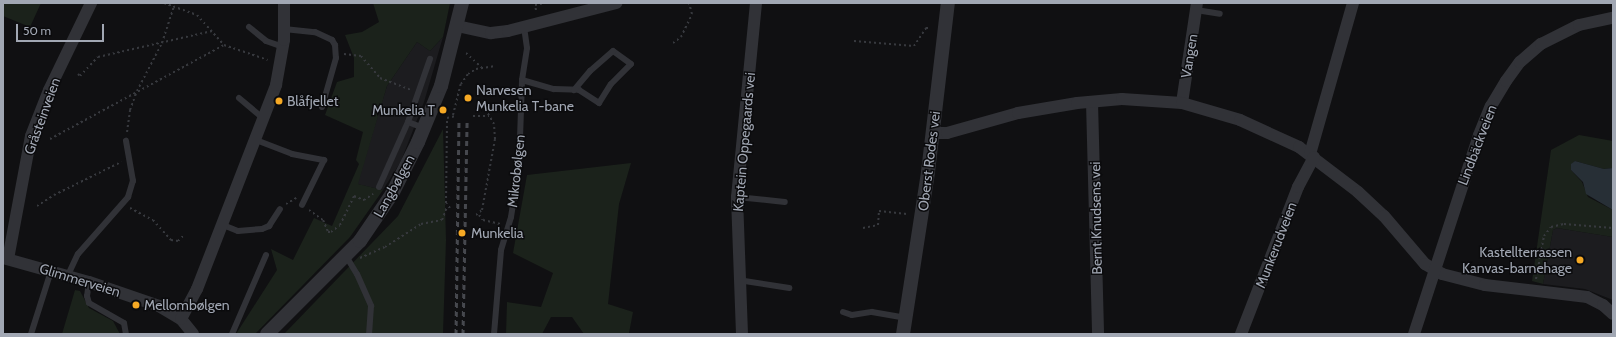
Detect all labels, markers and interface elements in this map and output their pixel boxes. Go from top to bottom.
scale bar [18,16,106,42]
text: 50 m [23,23,51,38]
street label: Vangen [1177,33,1201,79]
street label: Kaptein Oppegaards vei [730,72,758,212]
street label: Gråsteinveien [20,75,64,157]
place label: Narvesen Munkelia T-bane [476,82,574,114]
place label: Blåfjellet [287,93,338,109]
marker: Narvesen Munkelia T-bane [463,93,473,103]
marker: Blåfjellet [274,96,284,106]
place label: Munkelia T [372,102,435,118]
street label: Lindbäckveien [1454,103,1500,187]
marker: Munkelia T [438,105,448,115]
street label: Oberst Rodes vei [915,110,943,212]
street label: Mikrobølgen [504,134,528,208]
street label: Langbølgen [370,152,418,220]
street label: Bernt Knudsens vei [1087,161,1105,275]
street label: Munkerudveien [1252,200,1300,290]
place label: Munkelia [471,225,523,241]
marker: Munkelia [456,227,468,239]
place label: Kastellterrassen Kanvas-barnehage [1462,244,1572,276]
marker: Kastellterrassen Kanvas-barnehage [1575,255,1585,265]
street label: Glimmerveien [38,260,122,300]
place label: Mellombølgen [144,297,230,313]
marker: Mellombølgen [131,300,141,310]

